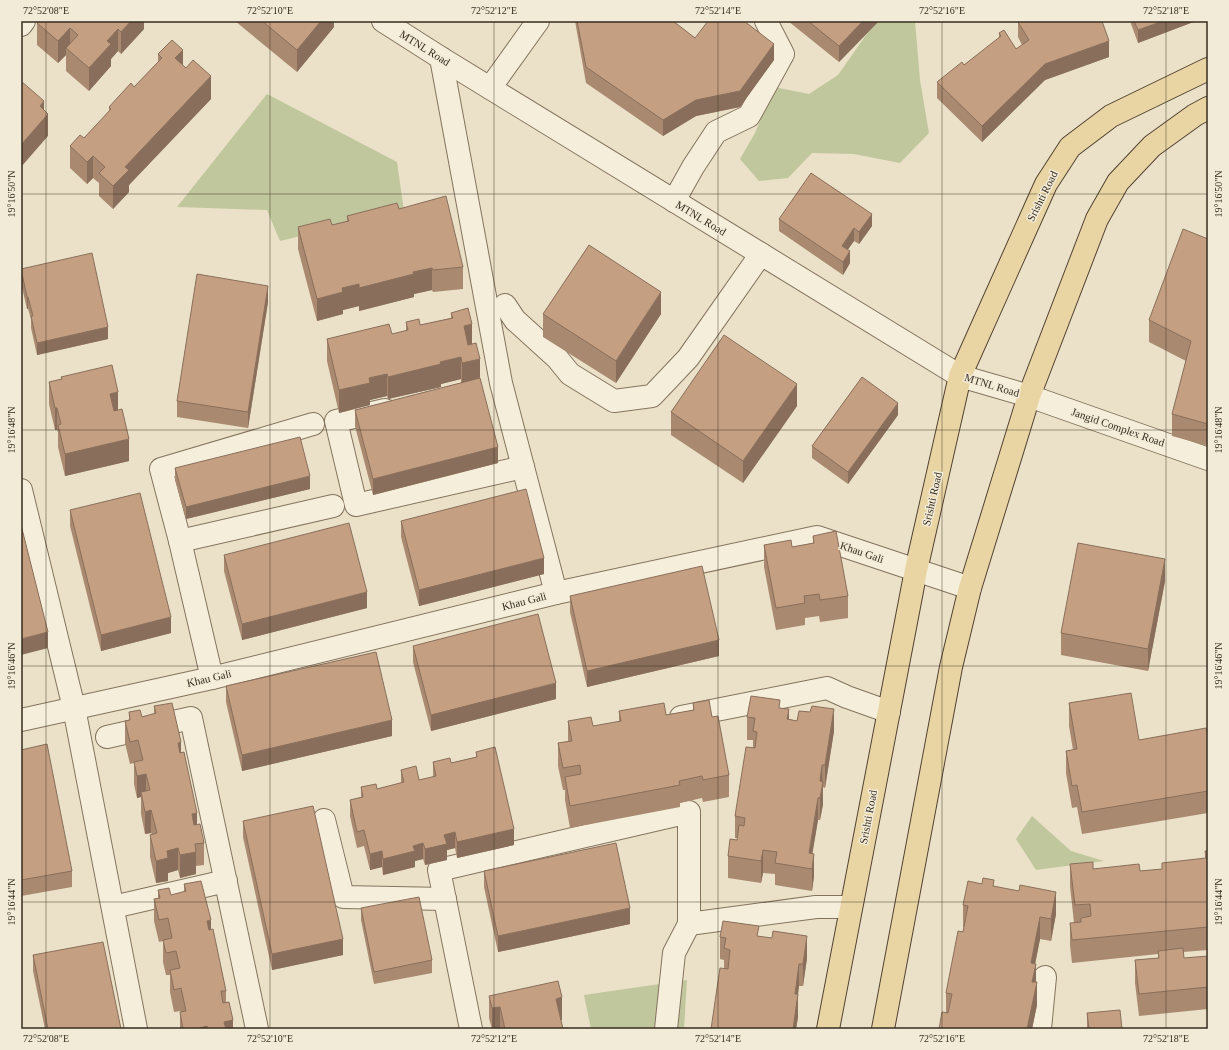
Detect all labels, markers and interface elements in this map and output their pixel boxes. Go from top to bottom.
text: 72°52'08"E [23,5,69,16]
text: 72°52'10"E [247,5,293,16]
text: 72°52'12"E [471,5,517,16]
text: 72°52'14"E [695,5,741,16]
text: 72°52'16"E [919,5,965,16]
text: 72°52'18"E [1143,5,1189,16]
street label: MTNL Road [398,28,453,68]
street label: Srishti Road [1024,168,1060,223]
text: 19°16'50"N [6,170,17,218]
text: 19°16'50"N [1213,170,1224,218]
street label: MTNL Road [674,198,729,238]
street label: MTNL Road [963,371,1021,399]
street label: Jangid Complex Road [1070,405,1167,449]
text: 19°16'48"N [6,406,17,454]
text: 19°16'48"N [1213,406,1224,454]
street label: Srishti Road [920,471,944,527]
street label: Khau Gali [839,539,885,565]
street label: Khau Gali [500,590,548,612]
text: 19°16'46"N [6,642,17,690]
text: 19°16'46"N [1213,642,1224,690]
street label: Khau Gali [185,667,233,689]
street label: Srishti Road [857,789,879,845]
text: 19°16'44"N [6,878,17,926]
text: 19°16'44"N [1213,878,1224,926]
text: 72°52'08"E [23,1033,69,1044]
text: 72°52'10"E [247,1033,293,1044]
text: 72°52'12"E [471,1033,517,1044]
text: 72°52'14"E [695,1033,741,1044]
text: 72°52'16"E [919,1033,965,1044]
text: 72°52'18"E [1143,1033,1189,1044]

